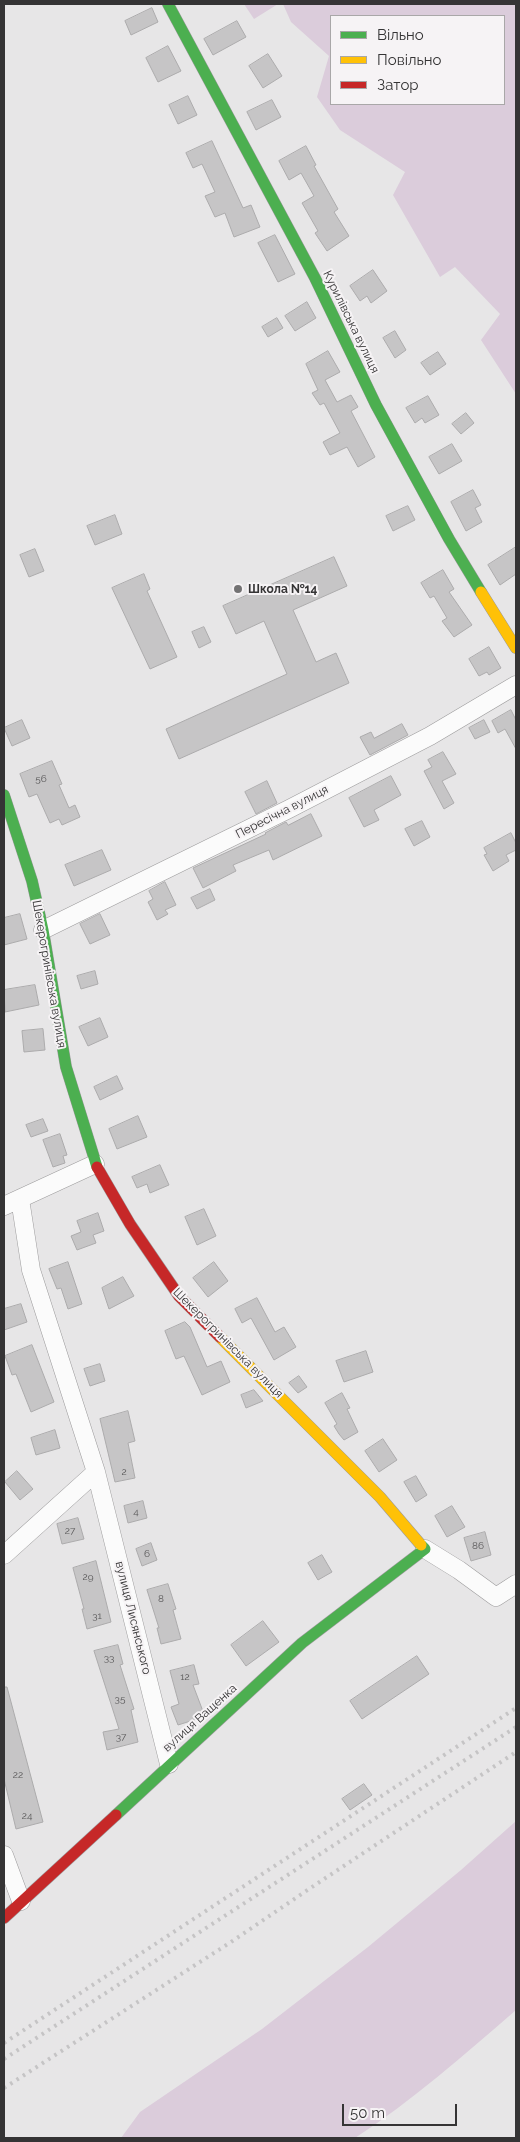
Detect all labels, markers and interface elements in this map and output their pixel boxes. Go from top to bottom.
legend [330,15,505,105]
text: Вільно [377,26,424,44]
text: Повільно [377,51,441,69]
text: Затор [377,76,419,94]
street label: Курилівська вулиця [320,268,382,376]
place label: Школа №14 [248,582,317,596]
marker: Школа №14 [232,583,244,595]
house number: 56 [35,773,47,785]
street label: Пересічна вулиця [233,782,331,842]
street label: Шекерогринівська вулиця [29,899,69,1049]
street label: Шекерогринівська вулиця [170,1285,286,1401]
house number: 2 [121,1466,127,1478]
house number: 4 [133,1506,139,1518]
house number: 27 [65,1525,75,1537]
house number: 86 [472,1540,484,1552]
house number: 6 [144,1548,150,1560]
street label: вулиця Лисянського [112,1560,154,1676]
house number: 29 [82,1571,94,1583]
house number: 8 [158,1593,164,1605]
house number: 31 [92,1610,102,1622]
house number: 33 [104,1652,114,1664]
house number: 12 [180,1671,190,1683]
street label: вулиця Ващенка [160,1681,240,1755]
house number: 35 [115,1693,125,1705]
house number: 37 [116,1731,126,1743]
house number: 22 [13,1769,23,1781]
house number: 24 [22,1810,32,1822]
scale bar [345,2094,460,2126]
text: 50 m [350,2104,385,2122]

